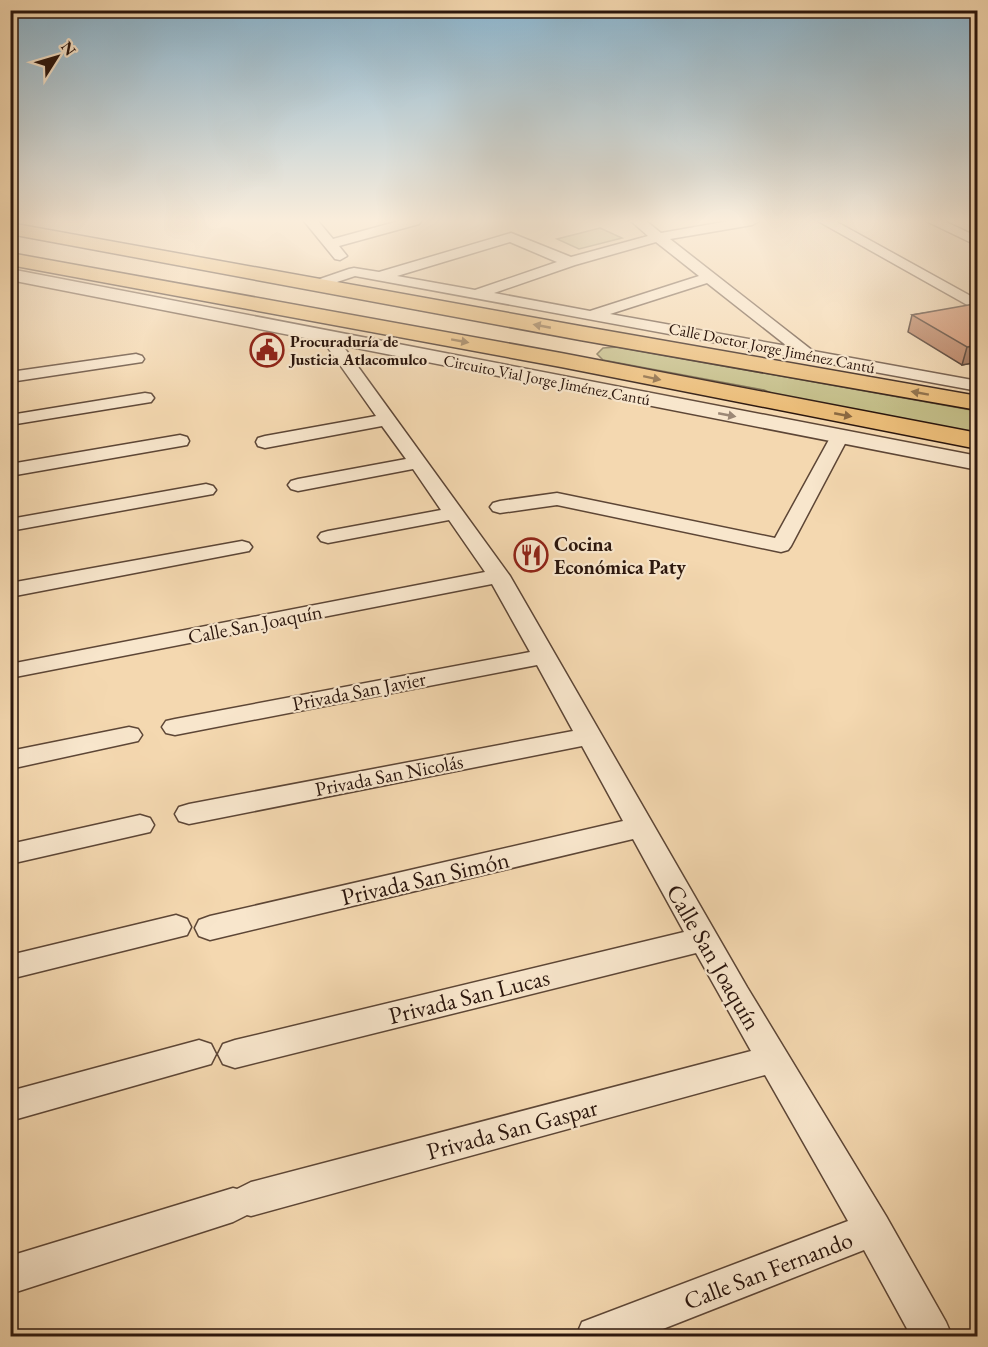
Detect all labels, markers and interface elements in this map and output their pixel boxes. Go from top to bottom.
north arrow [27,27,87,87]
text: N [56,37,81,60]
street label: Calle Doctor Jorge Jiménez Cantú [667,318,877,378]
one-way arrow [532,321,551,330]
place label: Procuraduría de Justicia Atlacomulco [288,331,427,370]
public building icon: Procuraduría de Justicia Atlacomulco [249,332,285,368]
one-way arrow [451,337,470,346]
street label: Circuito Vial Jorge Jiménez Cantú [442,350,653,410]
one-way arrow [643,374,662,383]
one-way arrow [910,388,929,397]
one-way arrow [718,411,737,420]
one-way arrow [834,411,853,420]
place label: Cocina Económica Paty [554,531,686,580]
restaurant icon: Cocina Económica Paty [513,537,549,573]
street label: Calle San Joaquín [186,598,325,650]
street label: Privada San Javier [290,665,428,717]
street label: Privada San Nicolás [313,748,465,802]
street label: Privada San Simón [338,843,513,912]
street label: Calle San Joaquín [660,879,768,1036]
street label: Privada San Lucas [385,961,553,1031]
street label: Privada San Gaspar [423,1091,601,1167]
street label: Calle San Fernando [679,1224,857,1316]

